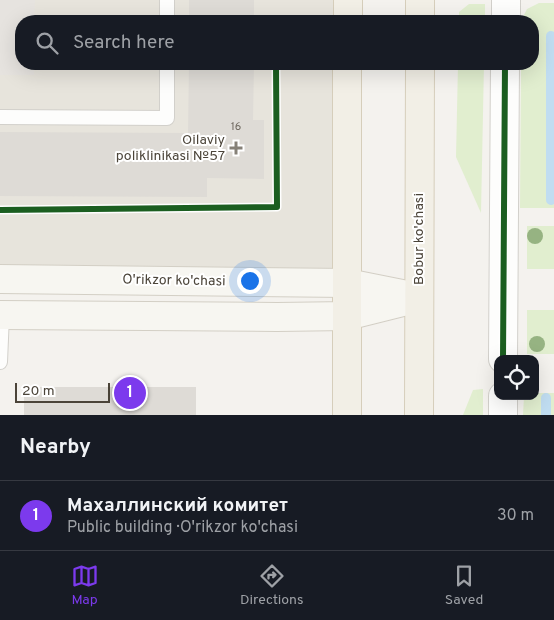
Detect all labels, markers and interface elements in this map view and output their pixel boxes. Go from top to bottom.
search box [15,15,539,70]
icon: search [33,29,61,57]
text: Search here [73,31,175,55]
house number: 16 [231,120,241,134]
place label: Oilaviy poliklinikasi №57 [116,132,225,165]
marker: Oilaviy poliklinikasi №57 [229,141,243,155]
street label: Bobur ko'chasi [411,193,428,285]
your location [237,268,263,294]
street label: O'rikzor ko'chasi [122,272,226,290]
map controls [494,355,539,400]
button: locate [494,355,539,400]
pin: 1 [114,374,146,412]
scale bar [15,380,110,403]
text: 20 m [22,383,55,400]
text: Nearby [20,434,91,461]
text: Махаллинский комитет [67,494,288,518]
text: 1 [33,506,39,526]
text: 30 m [497,506,534,526]
text: Public building · O'rikzor ko'chasi [67,518,298,538]
tab: Map [71,562,99,609]
tab: Directions [240,562,304,609]
tab: Saved [445,562,483,609]

